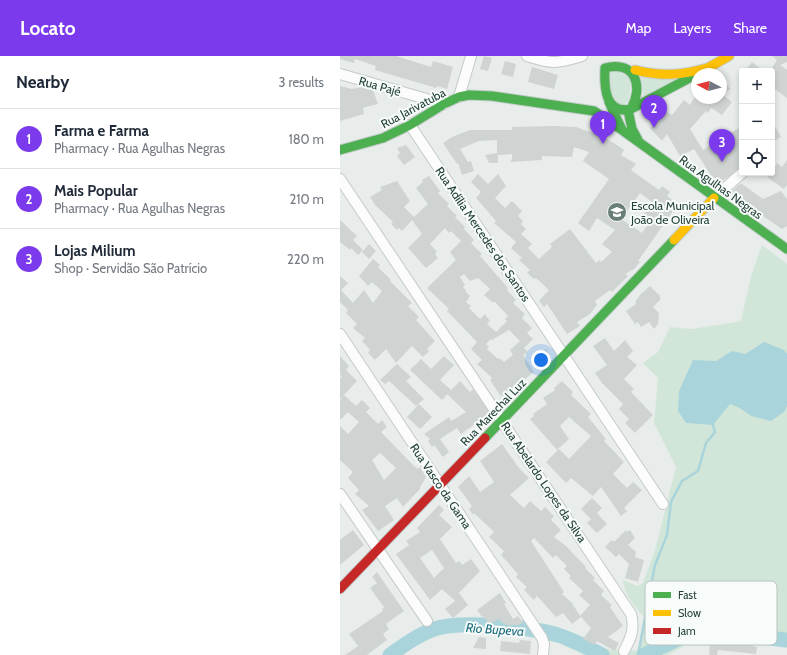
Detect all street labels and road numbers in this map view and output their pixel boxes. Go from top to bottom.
street label: Rua Pajé [357,73,403,99]
street label: Rua Jarivatuba [378,85,448,131]
street label: Rua Agulhas Negras [677,152,765,222]
street label: Rua Adília Mercedes dos Santos [432,164,534,304]
street label: Rua Marechal Luz [457,375,529,449]
street label: Rua Abelardo Lopes da Silva [498,419,590,545]
street label: Rua Vasco da Gama [407,441,475,532]

